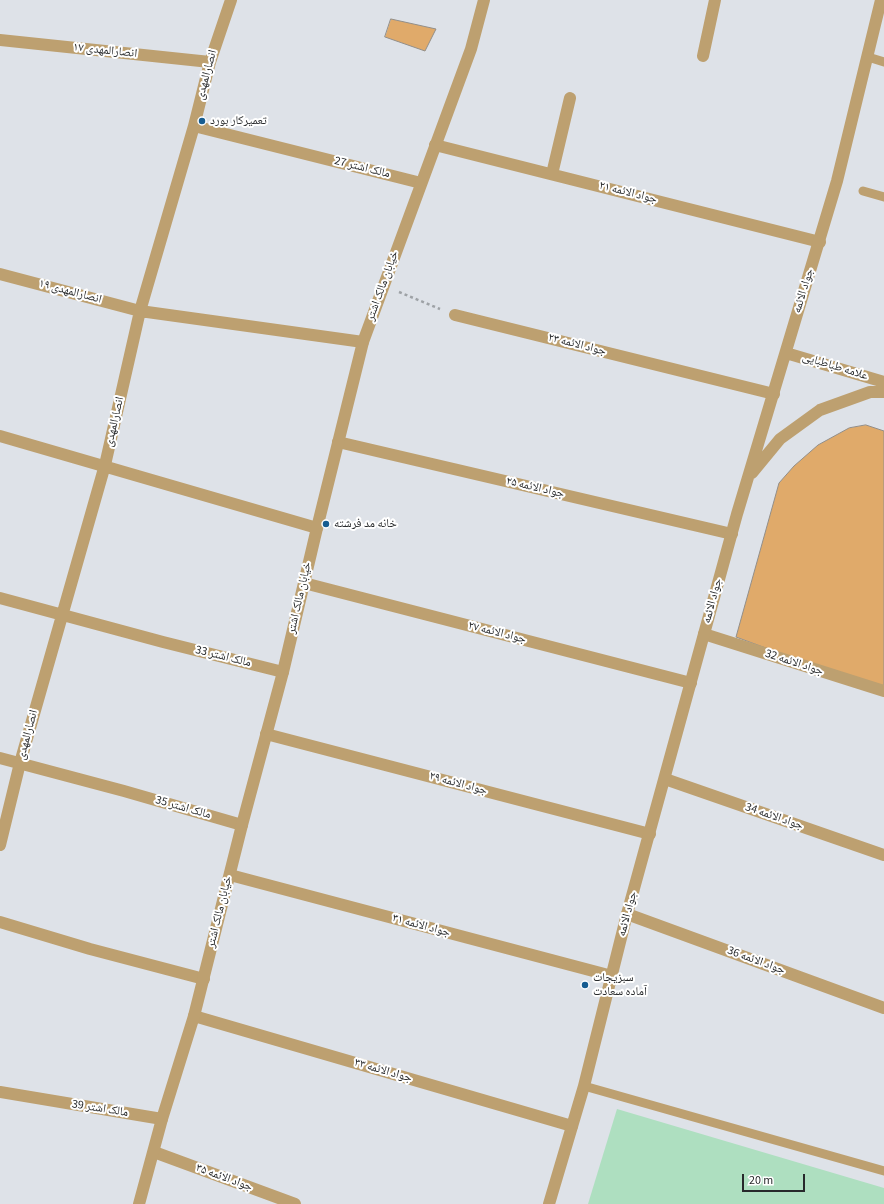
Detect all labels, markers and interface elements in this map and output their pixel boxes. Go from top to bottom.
street label: انصارالمهدی ۱۷ [72,40,138,62]
street label: انصارالمهدی [193,48,221,102]
place label: تعمیرکار بورد [210,114,267,128]
marker: تعمیرکار بورد [197,116,207,126]
street label: مالک اشتر 27 [333,154,391,182]
street label: جواد الائمه ۲۱ [597,179,659,207]
street label: خیابان مالک اشتر [364,249,402,323]
street label: جواد الائمه [790,267,818,315]
street label: انصارالمهدی ۱۹ [37,277,103,307]
street label: جواد الائمه ۲۳ [546,331,608,359]
street label: علامه طباطبایی [800,350,870,384]
street label: انصارالمهدی [102,395,128,449]
street label: جواد الائمه ۲۵ [504,474,566,502]
place label: خانه مد فرشته [334,517,397,531]
marker: خانه مد فرشته [321,519,331,529]
street label: خیابان مالک اشتر [285,561,315,635]
street label: جواد الائمه [700,577,726,625]
street label: جواد الائمه ۲۷ [466,619,528,647]
street label: مالک اشتر 33 [194,643,252,671]
street label: جواد الائمه 32 [763,647,825,679]
street label: انصارالمهدی [14,708,42,762]
street label: جواد الائمه ۲۹ [427,769,489,799]
street label: مالک اشتر 35 [154,793,212,823]
street label: جواد الائمه 34 [743,800,805,834]
street label: خیابان مالک اشتر [204,875,236,949]
street label: جواد الائمه [615,890,641,938]
street label: جواد الائمه ۳۱ [390,911,452,941]
street label: جواد الائمه 36 [725,944,787,978]
place label: سبزیجات آماده سعادت [593,971,647,999]
marker: سبزیجات آماده سعادت [580,980,590,990]
street label: جواد الائمه ۳۳ [352,1056,414,1086]
street label: مالک اشتر 39 [71,1097,129,1121]
street label: جواد الائمه ۳۵ [194,1161,254,1195]
scale bar [744,1166,807,1192]
text: 20 m [749,1172,773,1189]

